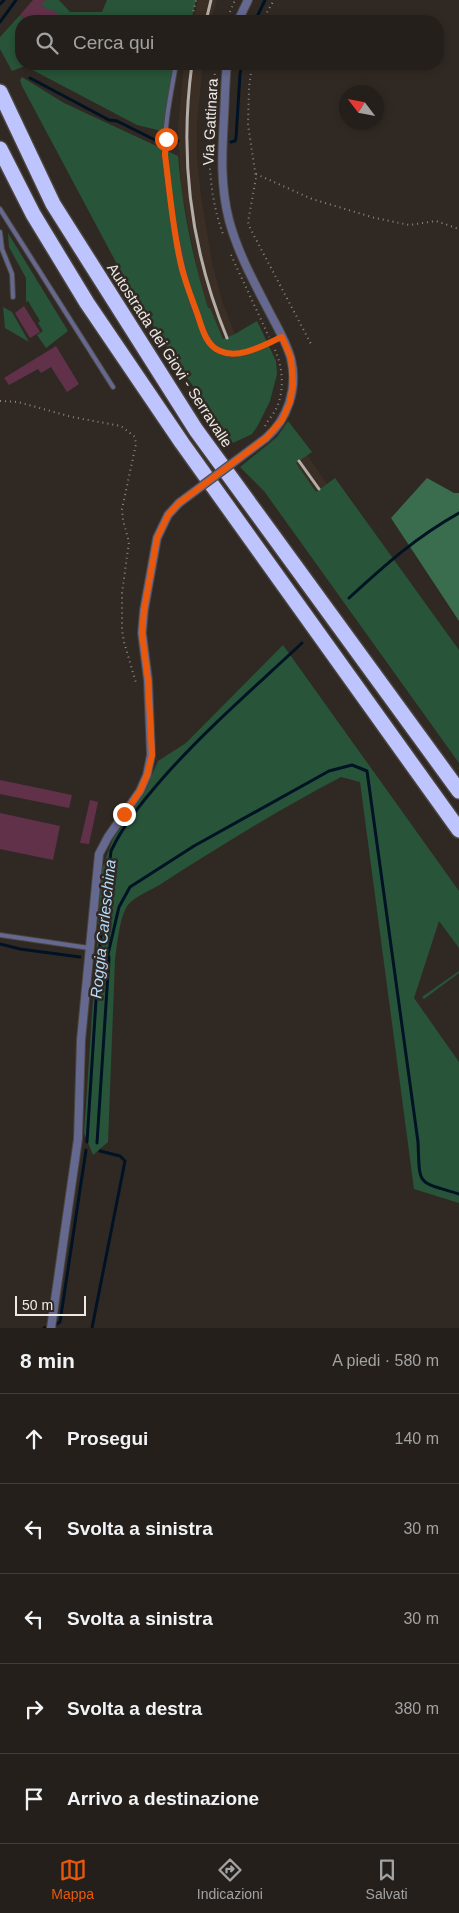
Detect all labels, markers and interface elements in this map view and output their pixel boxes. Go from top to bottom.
search box [15,15,444,70]
icon: search [33,29,61,57]
text: Cerca qui [73,32,154,53]
street label: Via Gattinara [199,77,221,166]
north arrow [339,85,384,130]
route start [155,128,178,151]
street label: Autostrada dei Giovi - Serravalle [104,260,236,450]
route end [113,803,136,826]
water label: Roggia Carleschina [87,859,119,999]
scale bar [15,1293,86,1316]
text: 50 m [22,1297,53,1313]
text: 8 min [20,1349,75,1372]
text: A piedi · 580 m [332,1352,439,1369]
icon: ahead [20,1425,48,1453]
text: Prosegui [67,1428,148,1449]
text: 140 m [395,1430,439,1447]
icon: left [20,1515,48,1543]
text: Svolta a sinistra [67,1518,213,1539]
text: 30 m [403,1520,439,1537]
icon: left [20,1605,48,1633]
text: Svolta a sinistra [67,1608,213,1629]
text: 30 m [403,1610,439,1627]
icon: right [20,1695,48,1723]
text: Svolta a destra [67,1698,202,1719]
text: 380 m [395,1700,439,1717]
icon: arrive [20,1785,48,1813]
text: Arrivo a destinazione [67,1788,259,1809]
tab: Mappa [51,1856,94,1902]
tab: Indicazioni [197,1856,263,1902]
tab: Salvati [366,1856,408,1902]

